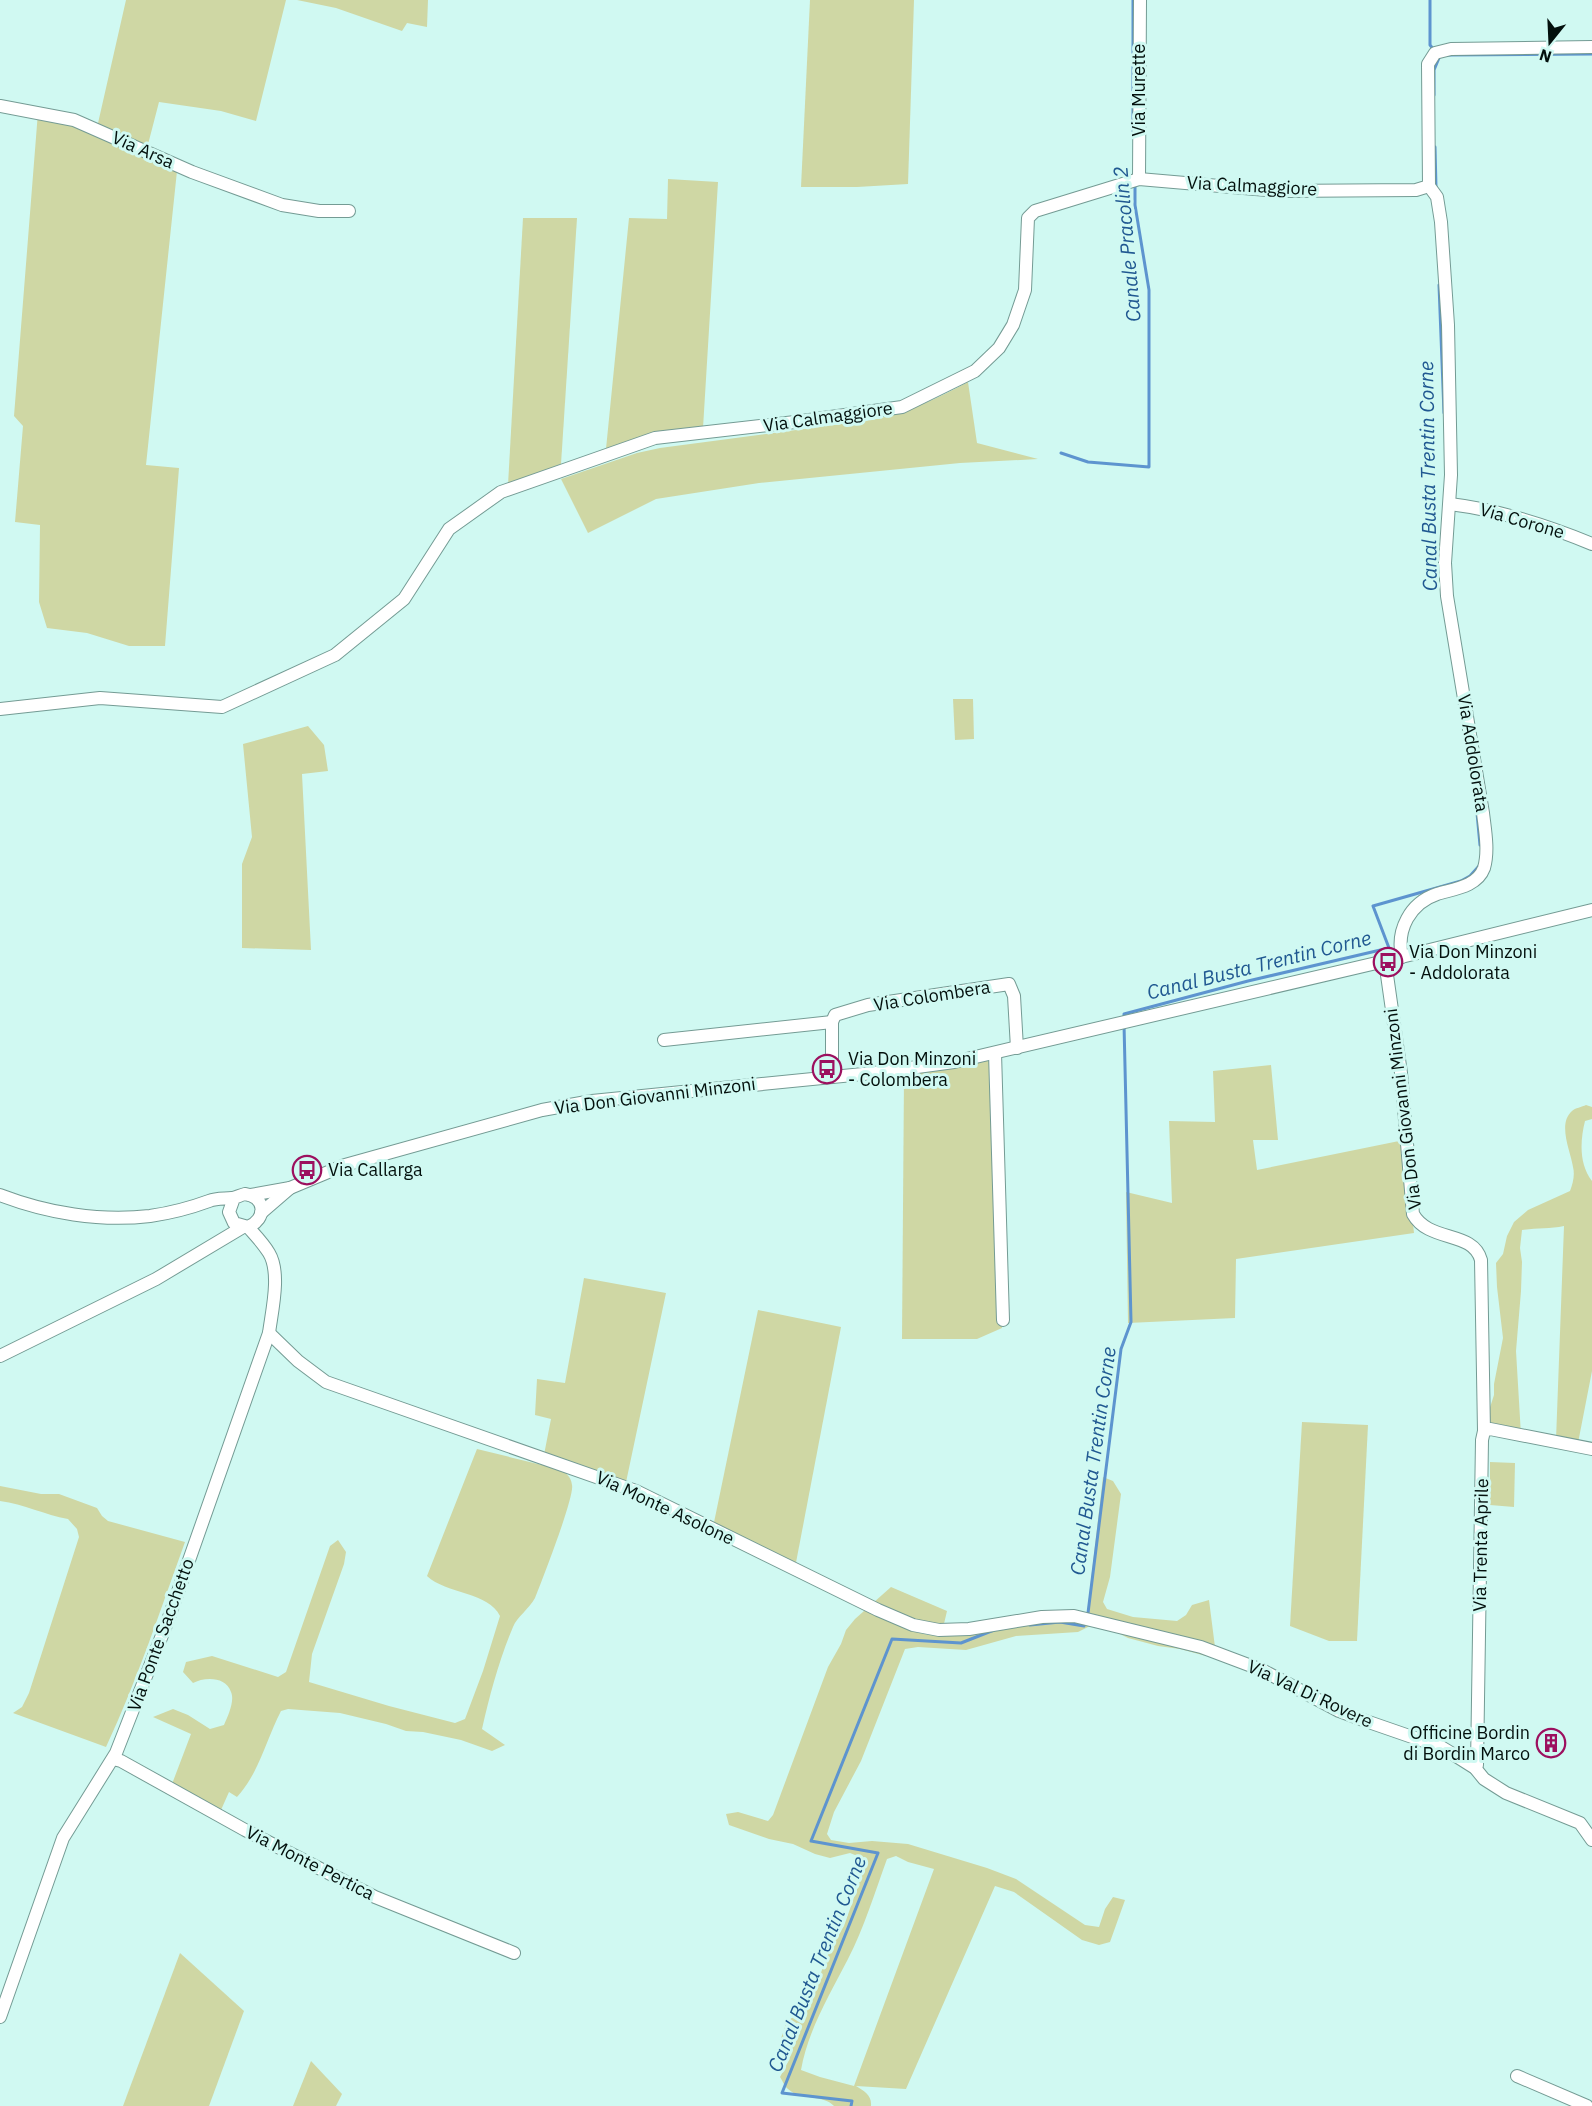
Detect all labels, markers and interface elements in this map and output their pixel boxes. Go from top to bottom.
north arrow [1520,12,1580,72]
street label: Via Murette [1127,43,1150,136]
text: N [1537,45,1554,68]
street label: Via Arsa [108,126,178,174]
water label: Canale Pracolin 2 [1106,165,1147,323]
street label: Via Calmaggiore [1186,171,1318,200]
water label: Canal Busta Trentin Corne [1412,361,1443,591]
street label: Via Calmaggiore [762,396,894,437]
street label: Via Corone [1477,497,1567,544]
street label: Via Addolorata [1453,692,1494,814]
water label: Canal Busta Trentin Corne [1144,924,1374,1005]
place label: Via Don Minzoni - Addolorata [1409,940,1537,984]
bus stop icon: Via Don Minzoni - Addolorata [1372,946,1404,978]
street label: Via Colombera [872,975,992,1016]
street label: Via Don Giovanni Minzoni [1379,1007,1426,1211]
place label: Via Don Minzoni - Colombera [848,1047,976,1091]
bus stop icon: Via Don Minzoni - Colombera [811,1053,843,1085]
street label: Via Don Giovanni Minzoni [553,1072,757,1119]
bus stop icon: Via Callarga [291,1154,323,1186]
place label: Via Callarga [328,1158,423,1181]
water label: Canal Busta Trentin Corne [1063,1345,1122,1577]
street label: Via Monte Asolone [592,1465,738,1550]
street label: Via Trenta Aprile [1468,1478,1493,1612]
street label: Via Ponte Sacchetto [122,1555,199,1715]
street label: Via Val Di Rovere [1244,1654,1377,1733]
place label: Officine Bordin di Bordin Marco [1403,1721,1530,1765]
building icon: Officine Bordin di Bordin Marco [1535,1727,1567,1759]
street label: Via Monte Pertica [242,1820,379,1905]
water label: Canal Busta Trentin Corne [761,1852,872,2076]

